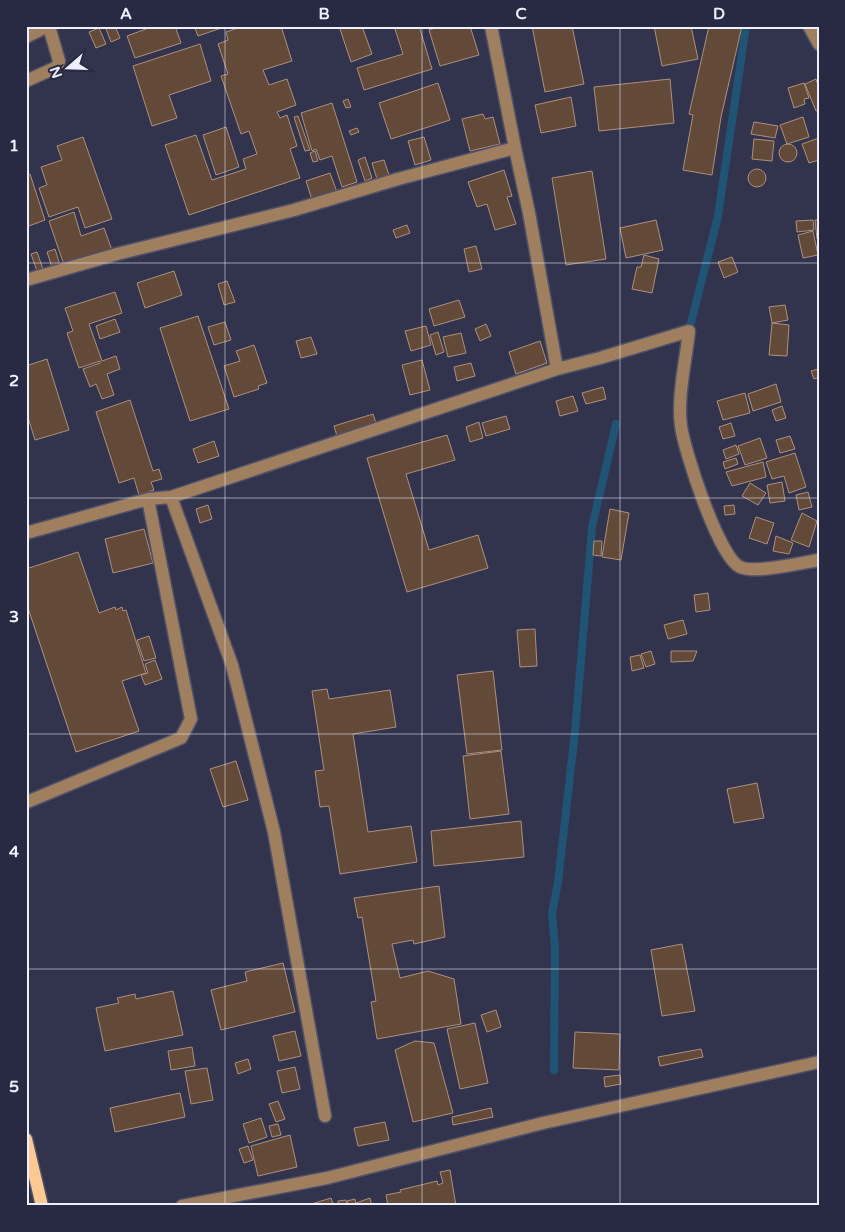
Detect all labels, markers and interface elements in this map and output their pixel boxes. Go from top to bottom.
text: A [120,4,132,24]
text: B [318,4,330,24]
text: C [515,4,527,24]
text: D [713,4,725,24]
north arrow [42,42,92,92]
text: N [46,64,66,80]
text: 1 [9,136,19,156]
text: 2 [9,371,19,391]
text: 3 [9,607,19,627]
text: 4 [9,842,19,862]
text: 5 [9,1077,19,1097]

